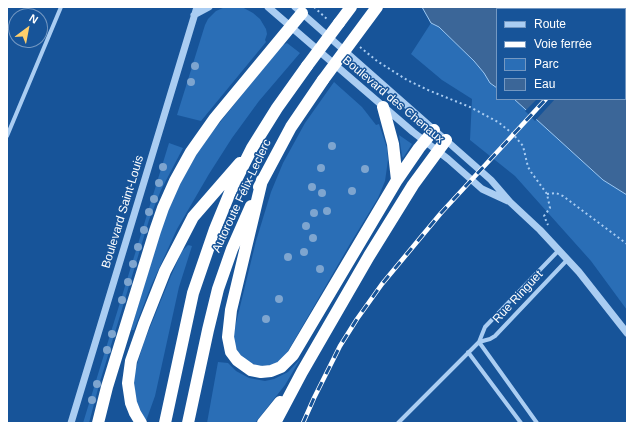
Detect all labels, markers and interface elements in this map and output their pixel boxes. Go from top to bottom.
north arrow [8,8,48,48]
legend [496,8,626,100]
text: N [27,11,40,26]
text: Route [534,17,566,31]
text: Voie ferrée [534,37,592,51]
street label: Boulevard des Chenaux [339,53,447,147]
text: Parc [534,57,559,71]
text: Eau [534,77,555,91]
street label: Autoroute Félix-Leclerc [209,137,275,255]
street label: Boulevard Saint-Louis [99,154,147,270]
street label: Rue Ringuet [490,268,546,326]

